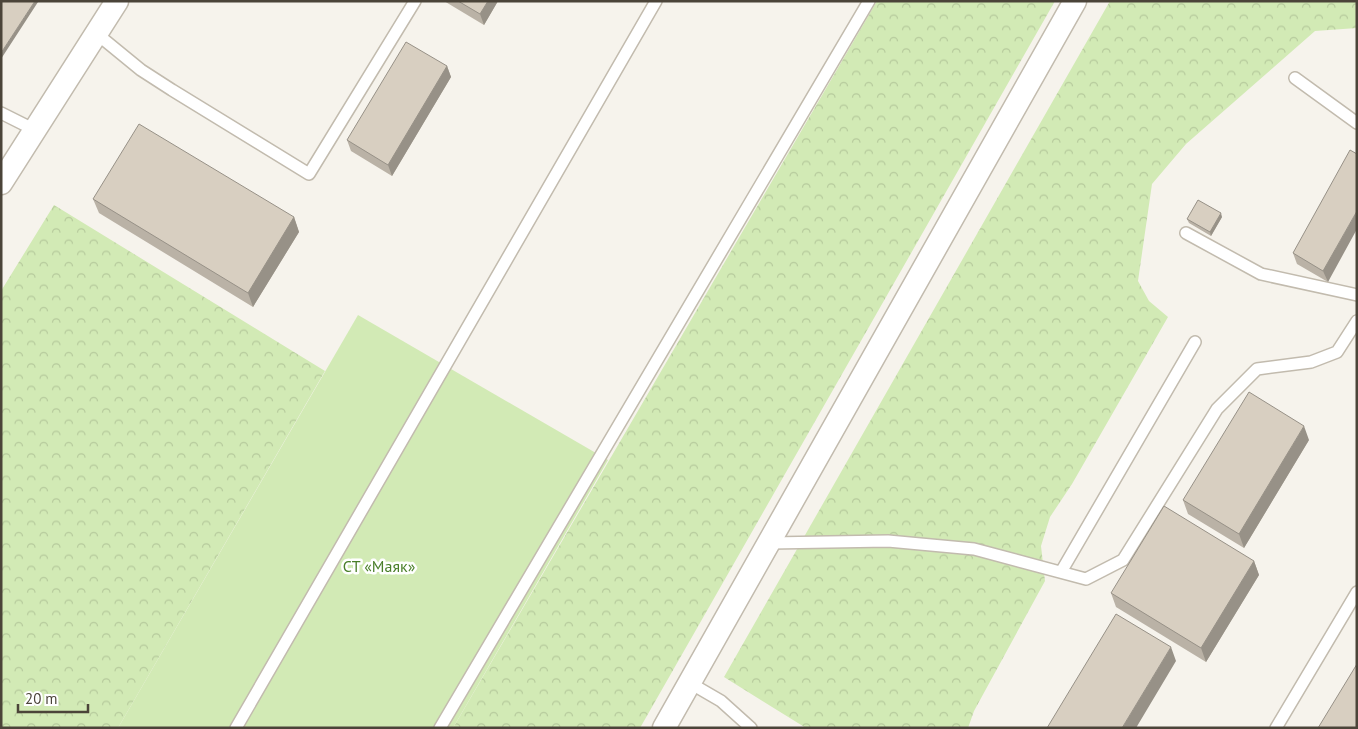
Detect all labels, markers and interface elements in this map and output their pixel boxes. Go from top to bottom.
park label: СТ «Маяк» [343,556,416,576]
scale bar [18,682,88,714]
text: 20 m [25,689,58,708]

